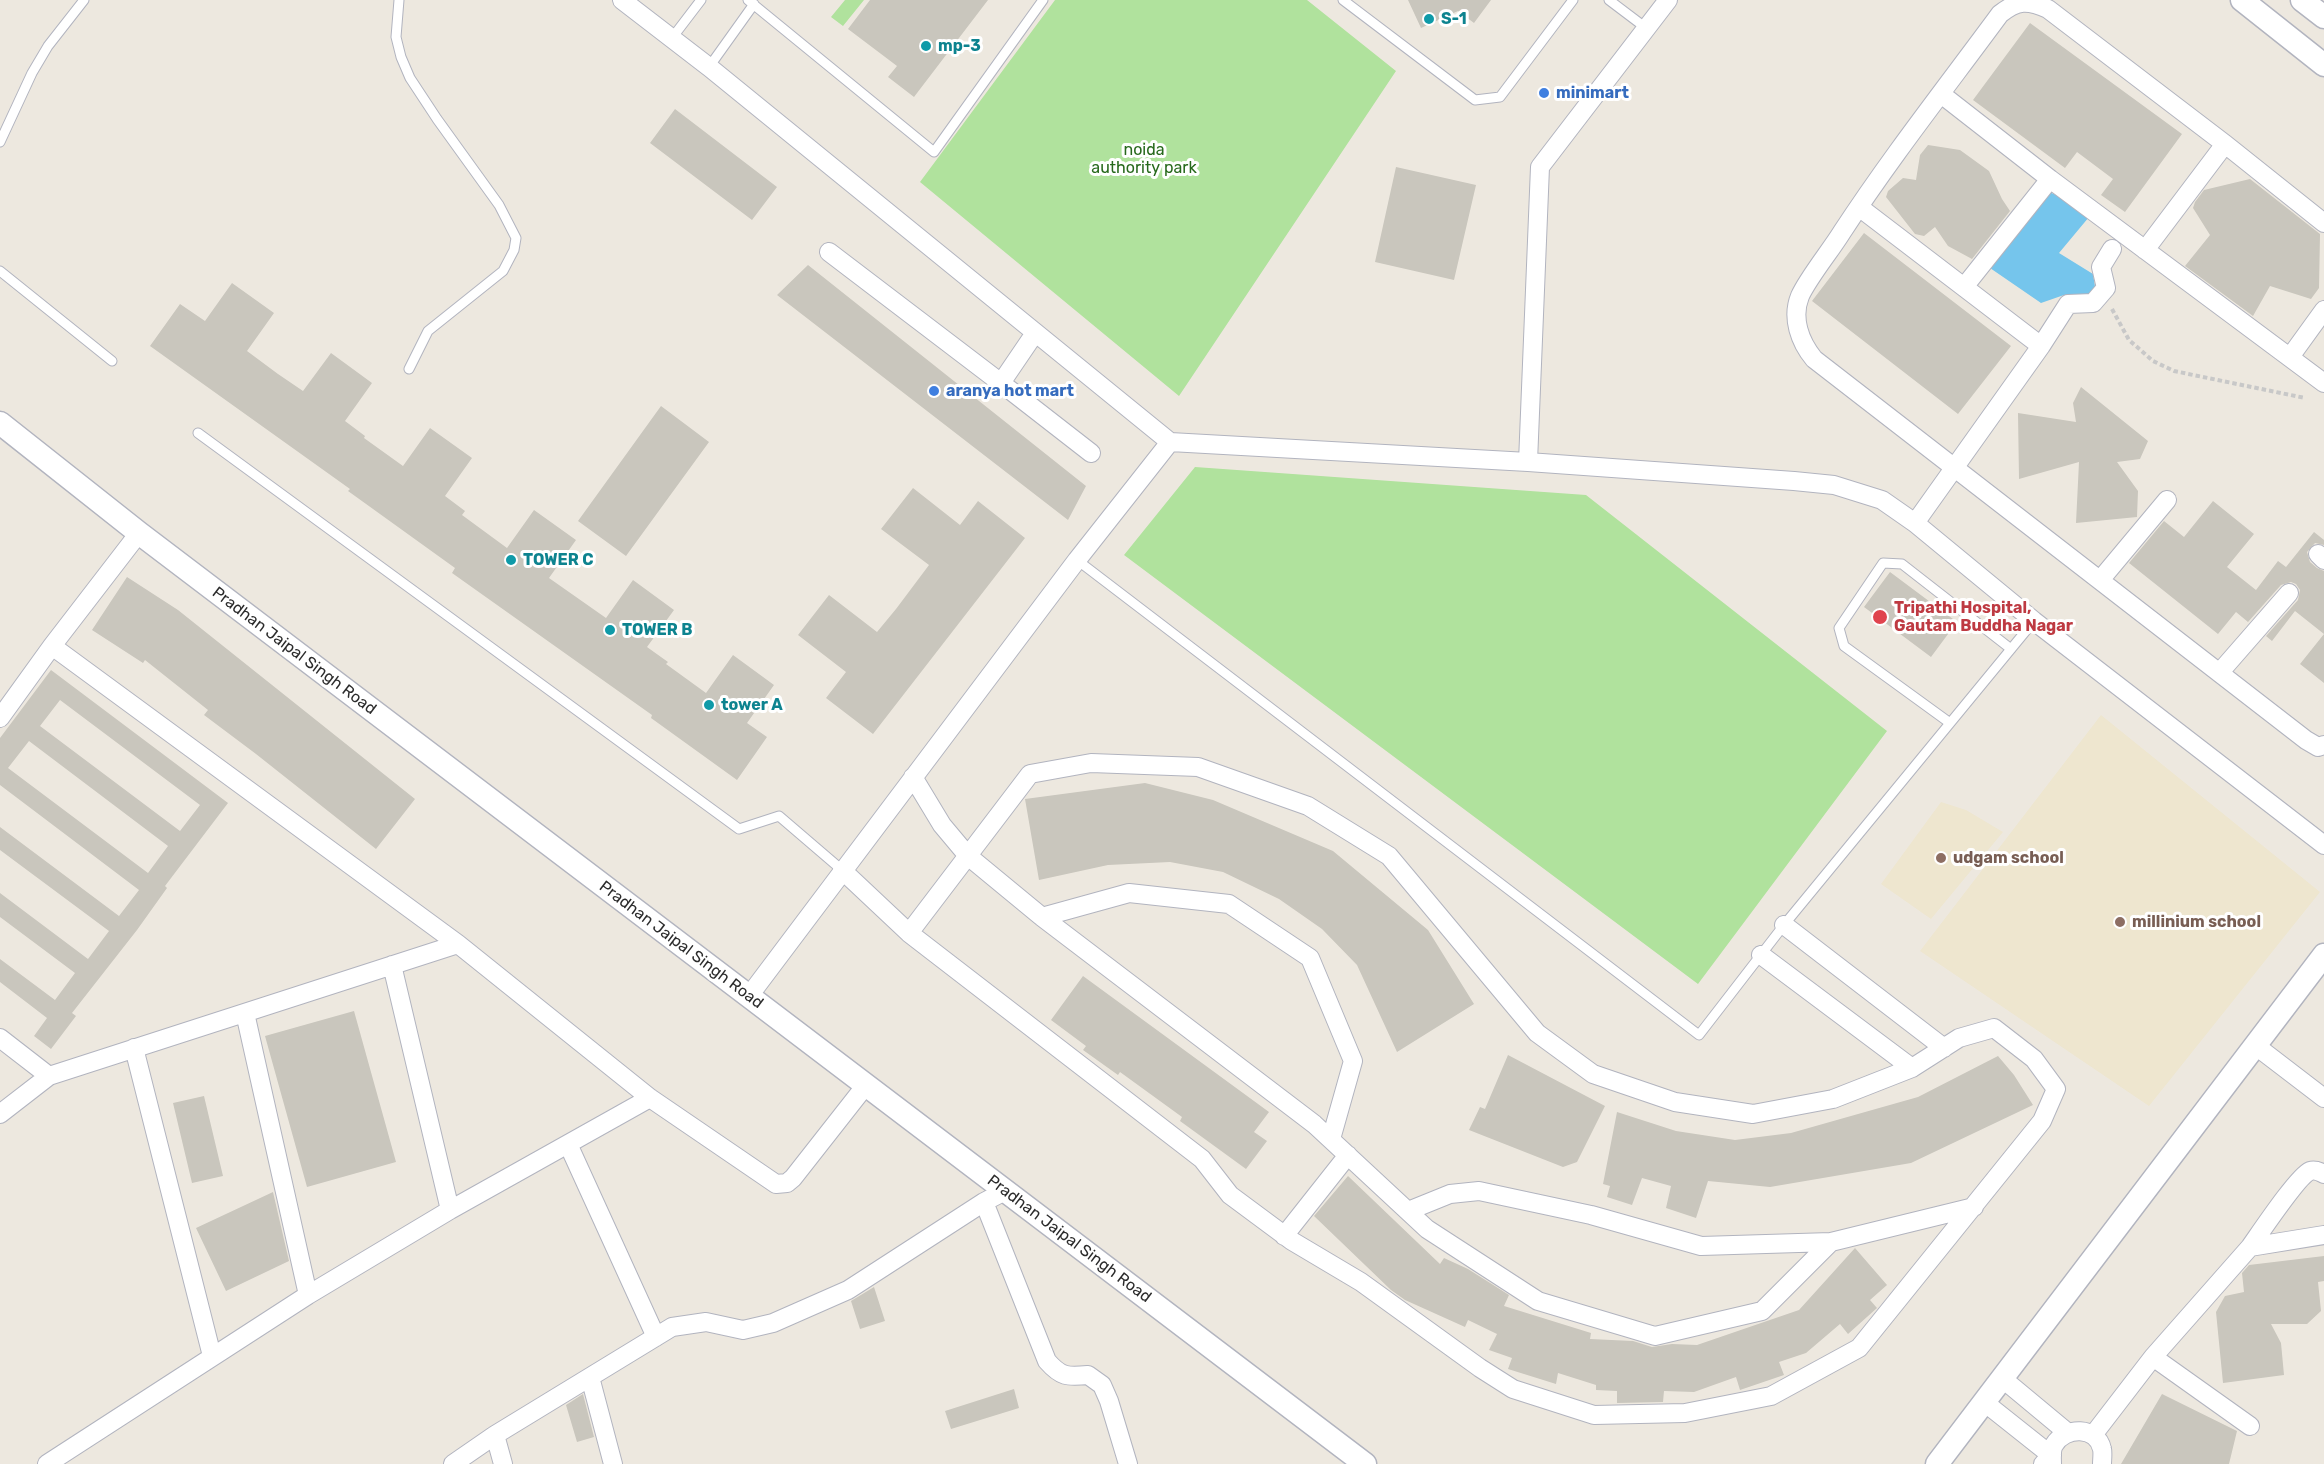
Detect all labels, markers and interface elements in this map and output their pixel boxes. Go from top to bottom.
place label: S-1 [1441,9,1467,29]
marker: S-1 [1422,12,1436,26]
place label: mp-3 [938,36,981,56]
marker: mp-3 [919,39,933,53]
place label: minimart [1556,83,1629,103]
marker: minimart [1537,86,1551,100]
park label: noida authority park [1091,140,1197,178]
place label: aranya hot mart [946,381,1074,401]
marker: aranya hot mart [927,384,941,398]
place label: TOWER C [523,550,593,570]
marker: TOWER C [504,553,518,567]
street label: Pradhan Jaipal Singh Road [208,583,380,719]
place label: Tripathi Hospital, Gautam Buddha Nagar [1894,598,2073,636]
marker: Tripathi Hospital, Gautam Buddha Nagar [1871,608,1889,626]
place label: TOWER B [622,620,692,640]
marker: TOWER B [603,623,617,637]
place label: tower A [721,695,783,715]
marker: tower A [702,698,716,712]
place label: udgam school [1953,848,2064,868]
marker: udgam school [1934,851,1948,865]
street label: Pradhan Jaipal Singh Road [595,877,767,1013]
place label: millinium school [2132,912,2261,932]
marker: millinium school [2113,915,2127,929]
street label: Pradhan Jaipal Singh Road [983,1171,1155,1307]

